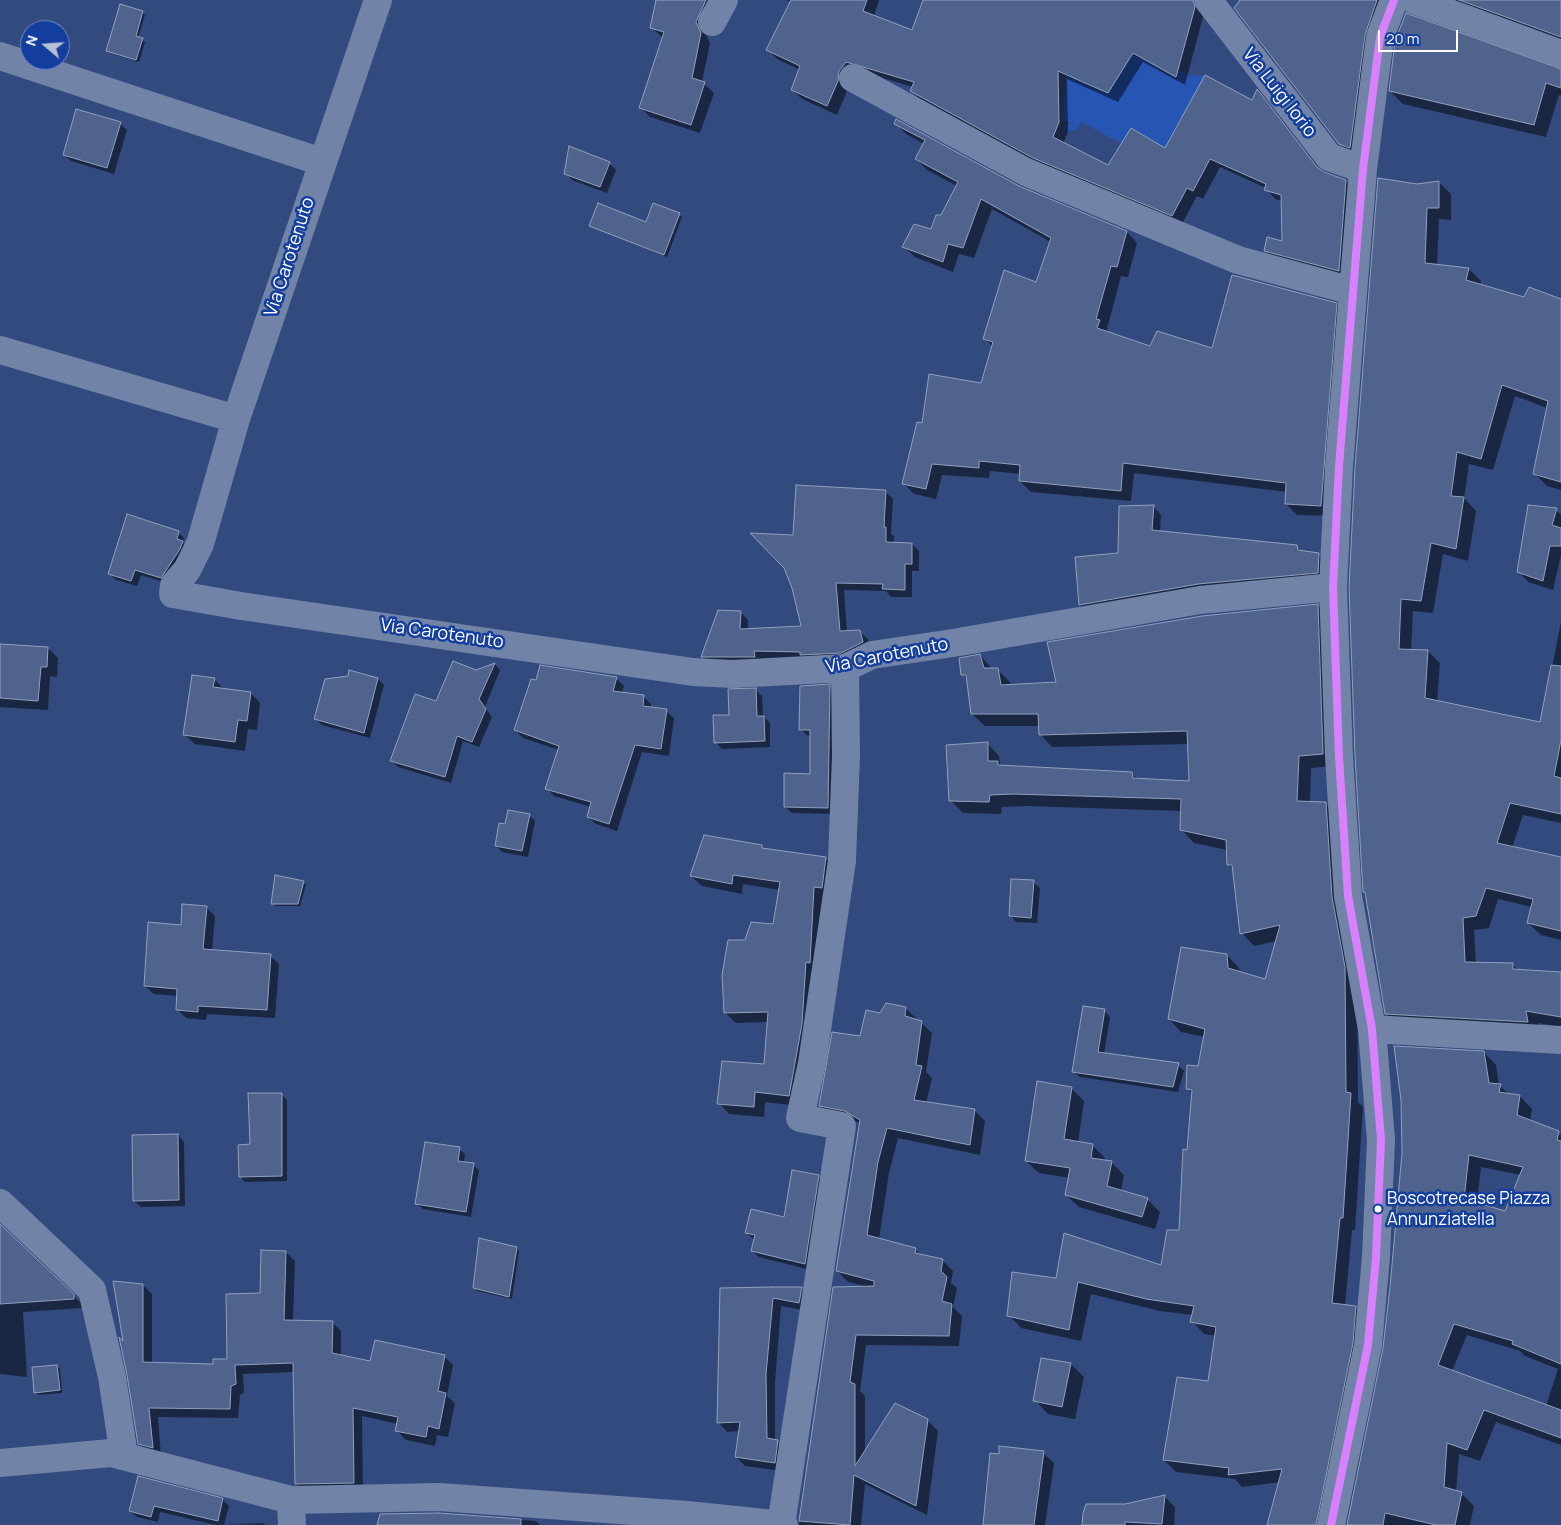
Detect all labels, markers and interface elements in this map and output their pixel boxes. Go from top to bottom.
north arrow [20,20,70,70]
scale bar [1381,20,1461,52]
text: 20 m [1386,28,1419,49]
text: N [21,33,42,48]
street label: Via Luigi Iorio [1238,44,1320,142]
street label: Via Carotenuto [261,195,319,319]
street label: Via Carotenuto [379,615,505,653]
street label: Via Carotenuto [824,634,950,678]
place label: Boscotrecase Piazza Annunziatella [1387,1189,1550,1229]
marker: Boscotrecase Piazza Annunziatella [1373,1204,1383,1214]

